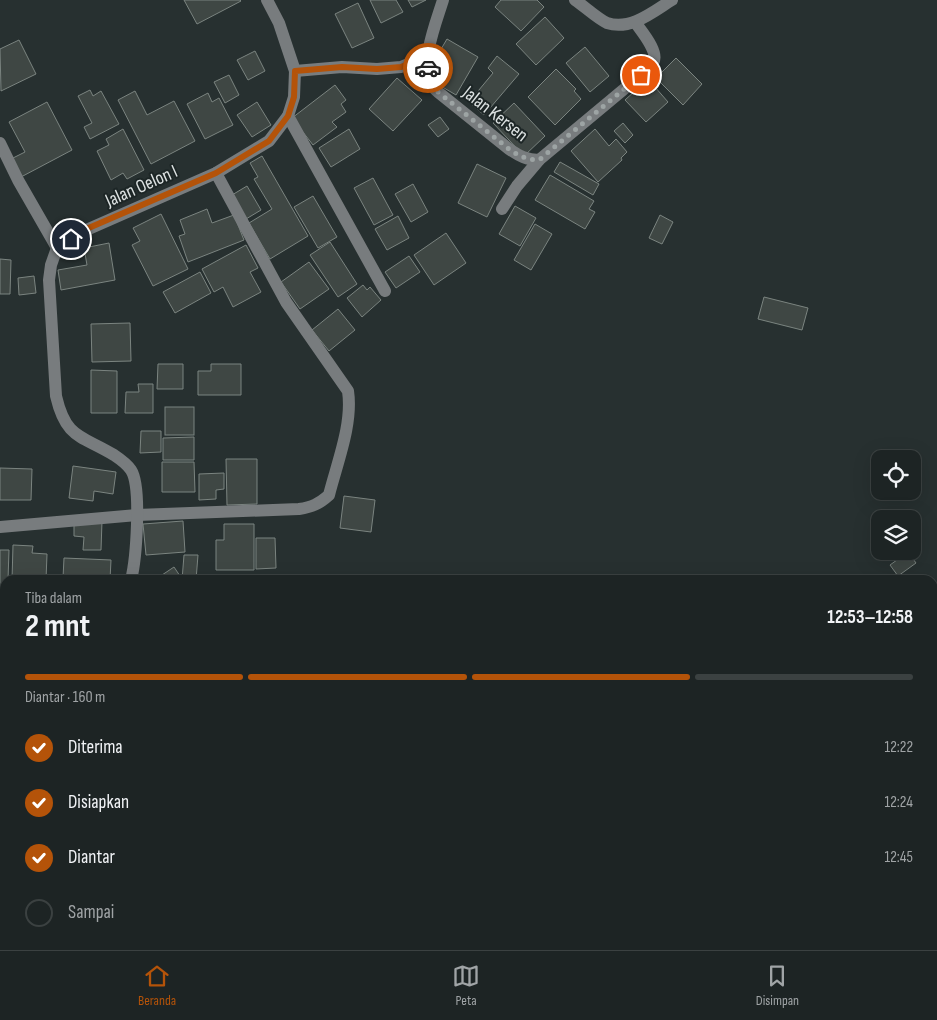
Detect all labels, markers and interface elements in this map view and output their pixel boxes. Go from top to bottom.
courier [403,43,453,93]
icon: car [414,54,442,82]
pin [620,54,662,96]
icon: bag [627,61,655,89]
street label: Jalan Kersen [457,81,532,147]
street label: Jalan Oelon I [101,160,181,213]
pin [50,218,92,260]
icon: home [57,225,85,253]
map controls [871,450,921,560]
button: locate [871,450,921,500]
button: layers [871,510,921,560]
text: Tiba dalam [25,589,82,608]
text: 12:53–12:58 [827,606,913,629]
text: 2 mnt [25,607,90,646]
text: Diantar · 160 m [25,688,105,707]
icon: check [25,734,53,762]
text: Diterima [68,736,123,759]
text: 12:22 [884,738,913,757]
icon: check [25,789,53,817]
text: Disiapkan [68,791,129,814]
text: 12:24 [884,793,913,812]
icon: check [25,844,53,872]
text: Diantar [68,846,115,869]
text: 12:45 [884,848,913,867]
text: Sampai [68,901,114,924]
tab: Beranda [138,962,176,1009]
tab: Peta [452,962,480,1009]
tab: Disimpan [756,962,799,1009]

